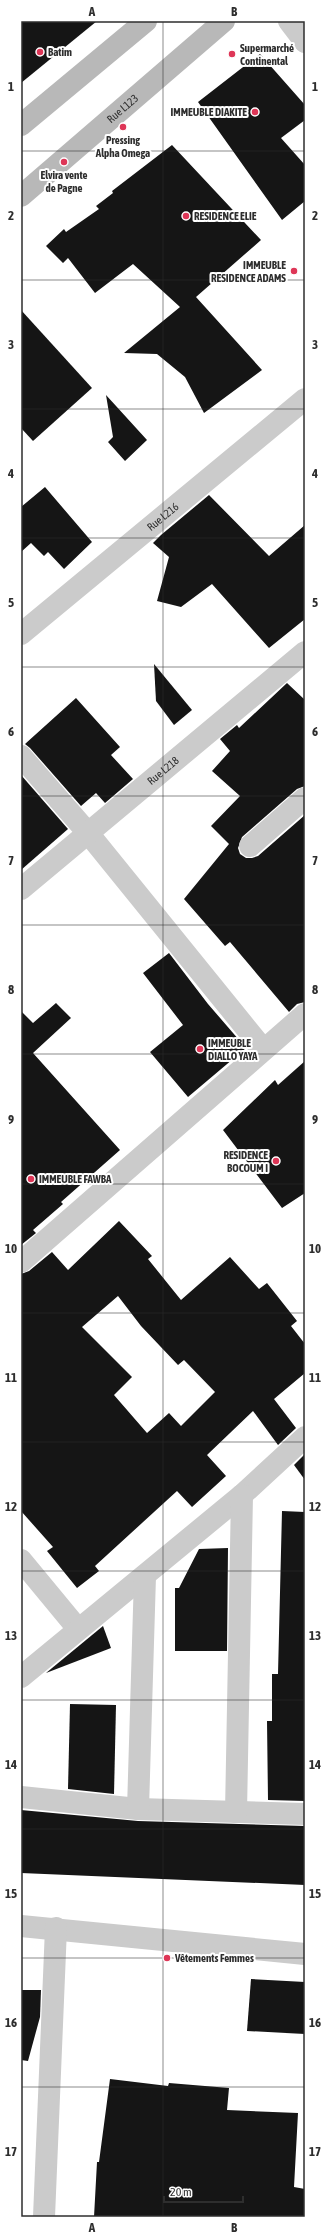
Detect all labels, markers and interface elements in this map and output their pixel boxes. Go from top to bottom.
text: A [88,4,96,19]
text: B [231,4,238,19]
place label: Supermarché Continental [240,42,294,67]
place label: Batim [48,46,72,58]
marker: Batim [35,47,45,57]
marker: Supermarché Continental [227,49,237,59]
text: 1 [8,79,14,94]
text: 1 [312,79,318,94]
street label: Rue L123 [105,92,140,125]
place label: IMMEUBLE DIAKITE [171,106,247,118]
marker: IMMEUBLE DIAKITE [250,107,260,117]
marker: Pressing Alpha Omega [118,122,128,132]
place label: Pressing Alpha Omega [95,134,150,159]
marker: Elvira vente de Pagne [59,157,69,167]
place label: Elvira vente de Pagne [40,169,88,194]
text: 2 [8,208,14,223]
text: 2 [312,208,318,223]
place label: RESIDENCE ELIE [194,210,257,222]
marker: RESIDENCE ELIE [181,211,191,221]
place label: IMMEUBLE RESIDENCE ADAMS [211,259,286,284]
marker: IMMEUBLE RESIDENCE ADAMS [289,266,299,276]
text: 3 [8,337,14,352]
text: 3 [312,337,318,352]
text: 4 [7,466,14,481]
text: 4 [311,466,318,481]
street label: Rue L216 [145,500,181,533]
text: 5 [8,595,14,610]
text: 5 [312,595,318,610]
text: 6 [8,724,14,739]
text: 6 [312,724,318,739]
street label: Rue L218 [145,754,181,787]
text: 7 [8,853,14,868]
text: 7 [312,853,318,868]
text: 8 [8,982,14,997]
text: 8 [312,982,318,997]
place label: IMMEUBLE DIALLO YAYA [208,1037,258,1062]
marker: IMMEUBLE DIALLO YAYA [195,1044,205,1054]
text: 9 [8,1112,14,1127]
text: 9 [312,1112,318,1127]
place label: RESIDENCE BOCOUM I [223,1149,268,1174]
marker: RESIDENCE BOCOUM I [271,1156,281,1166]
place label: IMMEUBLE FAWBA [39,1173,112,1185]
marker: IMMEUBLE FAWBA [26,1174,36,1184]
text: 10 [5,1241,17,1256]
text: 10 [309,1241,321,1256]
text: 11 [5,1370,17,1385]
text: 11 [309,1370,321,1385]
text: 12 [5,1499,17,1514]
text: 12 [309,1499,321,1514]
text: 13 [5,1628,17,1643]
text: 13 [309,1628,321,1643]
text: 14 [5,1757,17,1772]
text: 14 [309,1757,321,1772]
text: 15 [5,1886,17,1901]
text: 15 [309,1886,321,1901]
place label: Vêtements Femmes [174,1952,254,1964]
marker: Vêtements Femmes [162,1953,172,1963]
text: 16 [5,2015,17,2030]
text: 16 [309,2015,321,2030]
text: 17 [5,2144,17,2159]
text: 17 [309,2144,321,2159]
scale bar [164,2178,243,2204]
text: 20 m [170,2185,192,2199]
text: A [88,2220,96,2235]
text: B [231,2220,238,2235]

